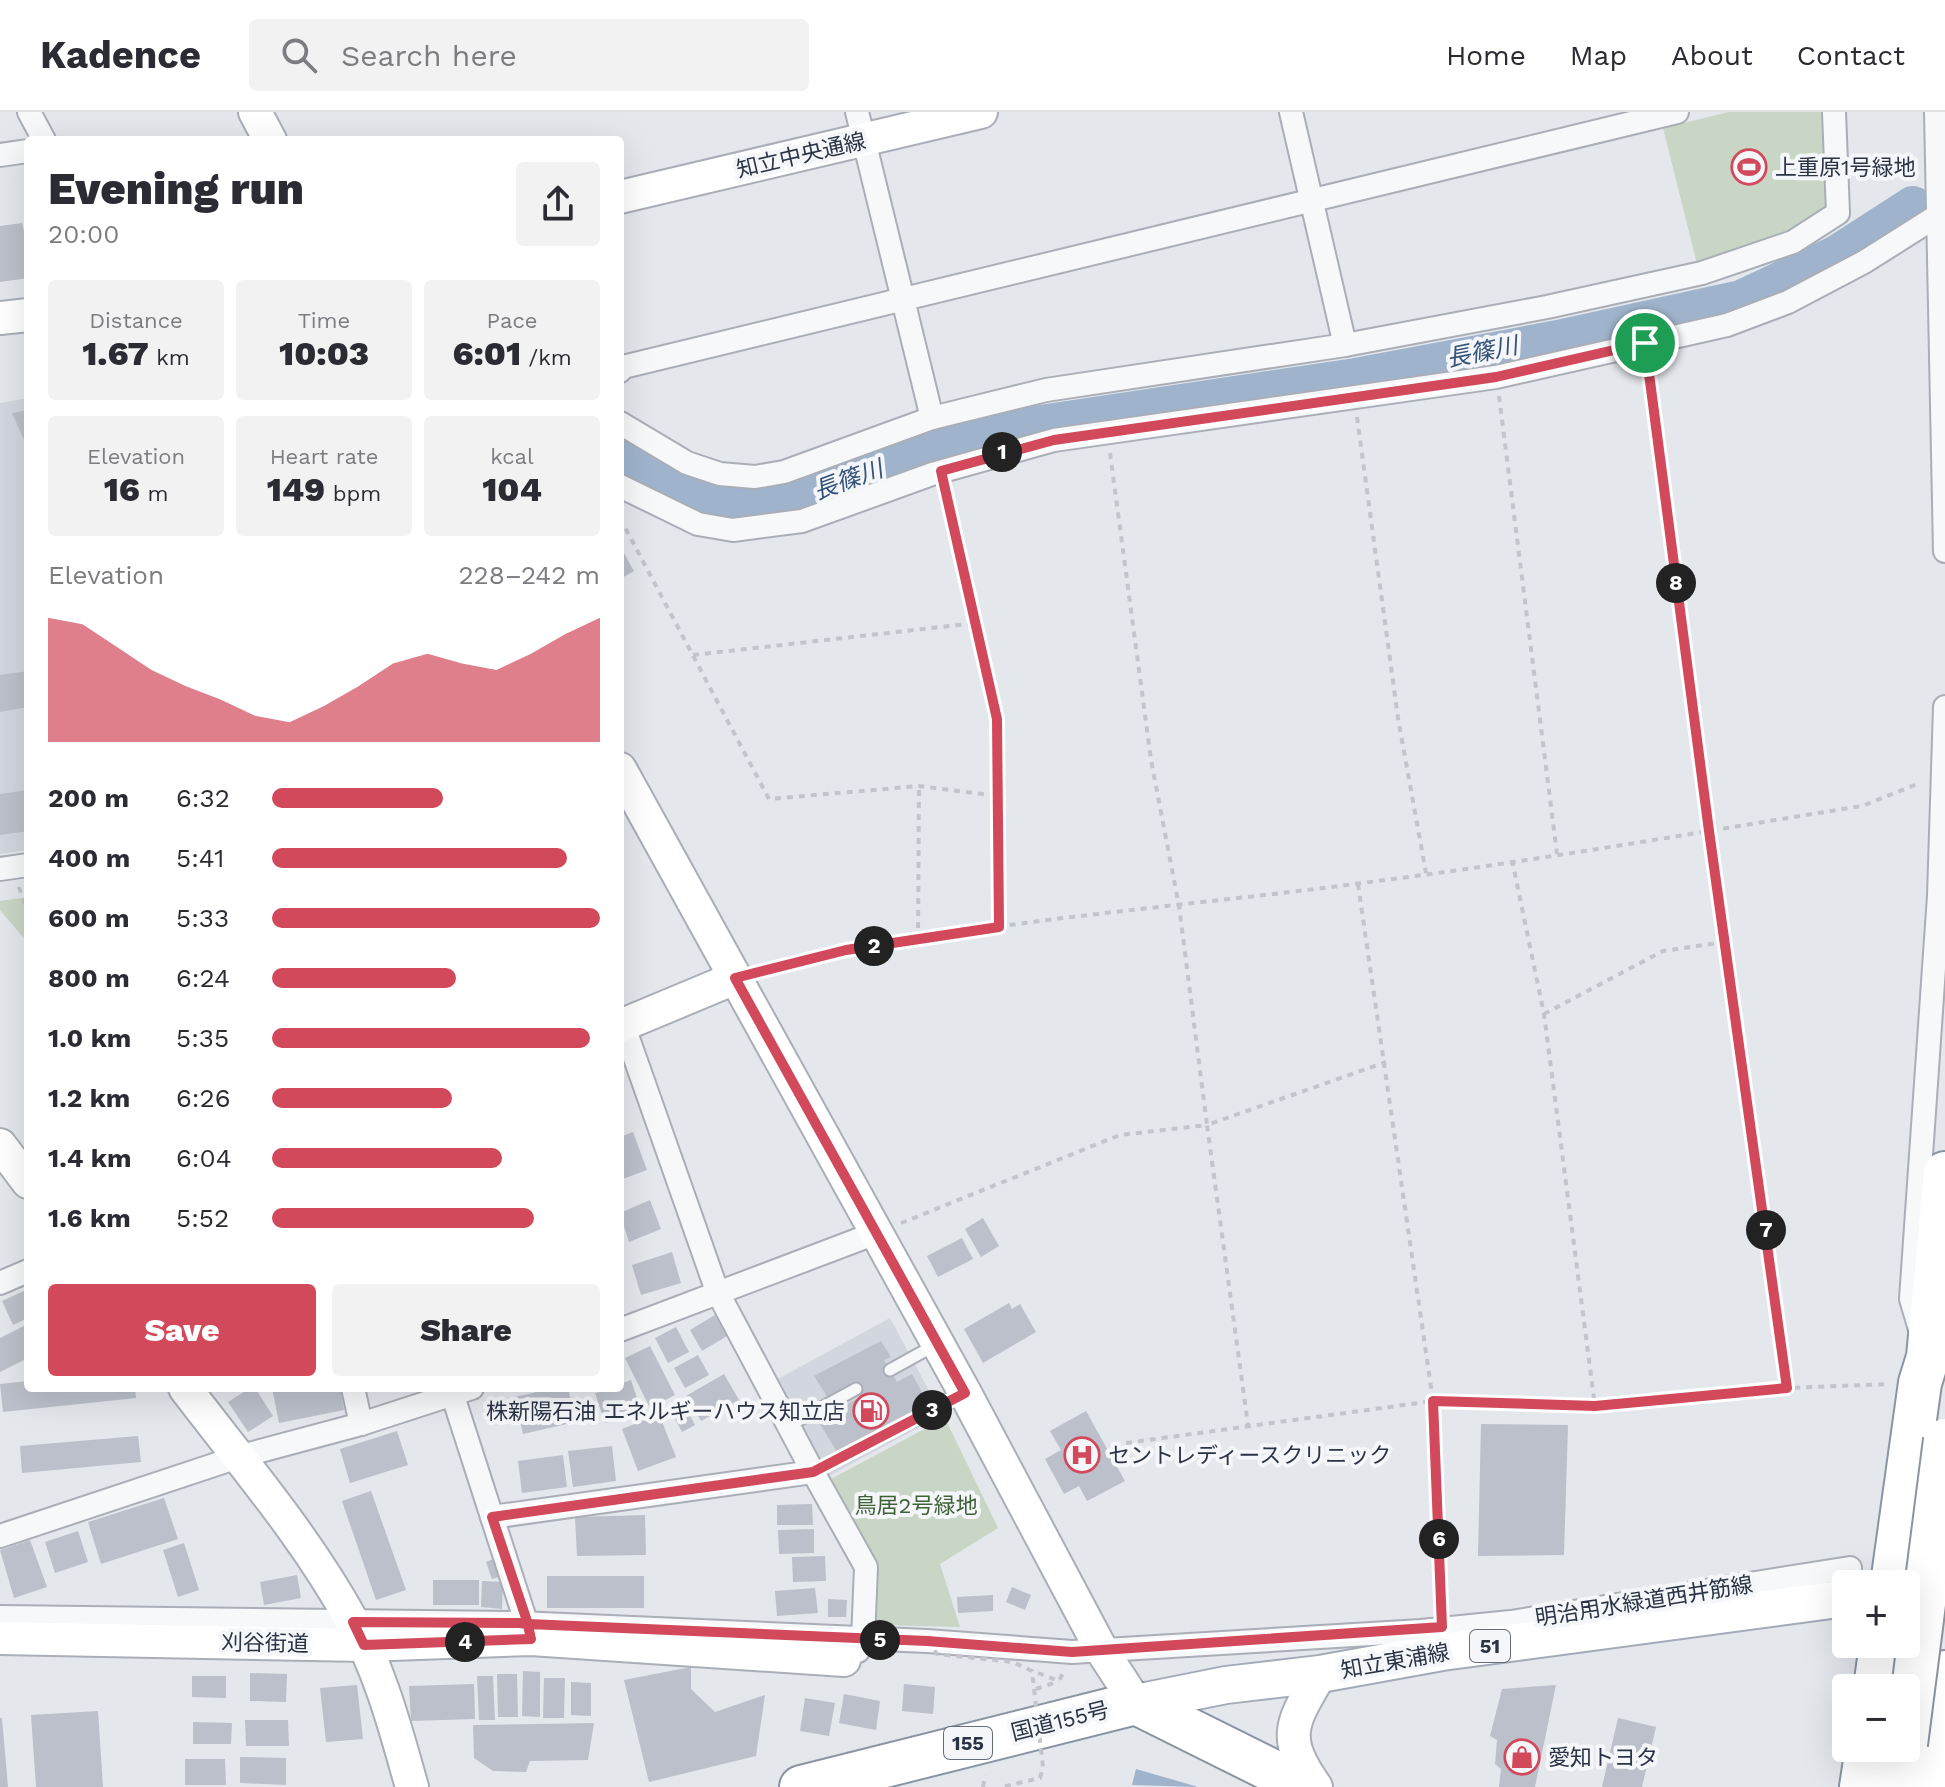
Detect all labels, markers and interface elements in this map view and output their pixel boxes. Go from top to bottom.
search box [249,19,809,91]
text: Kadence [40,33,201,77]
icon: search [277,33,321,77]
text: Search here [341,38,517,73]
text: Home [1446,39,1526,72]
text: Map [1570,39,1627,72]
text: About [1671,39,1753,72]
text: Contact [1797,39,1905,72]
street label: 知立中央通線 [734,128,868,182]
sports icon: 上重原1号緑地 [1730,148,1768,186]
place label: 上重原1号緑地 [1775,155,1916,180]
button: share [516,162,600,246]
text: Evening run [48,163,304,215]
text: 20:00 [48,219,119,249]
text: Distance [89,308,183,333]
text: Time [298,308,350,333]
text: Pace [487,308,537,333]
pin [1611,309,1679,377]
icon: arrive [1623,321,1667,365]
water label: 長篠川 [1444,331,1523,373]
text: 1.67 [82,333,149,373]
text: 10:03 [279,333,369,373]
text: 6:01 [452,333,521,373]
text: km [149,345,190,370]
text: /km [521,345,572,370]
pin: 1 [982,432,1022,472]
text: 1 [997,439,1007,464]
text: Elevation [87,444,185,469]
text: Heart rate [270,444,378,469]
text: kcal [490,444,534,469]
water label: 長篠川 [809,454,889,505]
text: 16 [104,469,140,509]
text: 149 [267,469,325,509]
text: 104 [482,469,542,509]
text: m [140,481,168,506]
text: bpm [325,481,381,506]
text: Elevation [48,560,164,590]
text: 228–242 m [458,560,600,590]
pin: 8 [1656,563,1696,603]
text: 8 [1669,570,1683,595]
text: 200 m [48,783,129,813]
text: 6:32 [176,783,230,813]
text: 400 m [48,843,130,873]
text: 5:41 [176,843,224,873]
text: 600 m [48,903,129,933]
text: 5:33 [176,903,229,933]
pin: 2 [854,926,894,966]
text: 2 [867,933,881,958]
text: 800 m [48,963,130,993]
text: 6:24 [176,963,230,993]
text: 1.0 km [48,1023,131,1053]
text: 5:35 [176,1023,229,1053]
text: 1.2 km [48,1083,130,1113]
text: 6:26 [176,1083,230,1113]
text: 1.4 km [48,1143,132,1173]
text: 6:04 [176,1143,232,1173]
text: 1.6 km [48,1203,131,1233]
text: 5:52 [176,1203,229,1233]
pin: 7 [1746,1210,1786,1250]
text: 7 [1759,1217,1773,1242]
button: Save [48,1284,316,1376]
button: Share [332,1284,600,1376]
pin: 3 [912,1390,952,1430]
fuel station icon: 株新陽石油 エネルギーハウス知立店 [852,1392,890,1430]
text: 3 [925,1397,939,1422]
place label: 株新陽石油 エネルギーハウス知立店 [486,1399,845,1424]
hospital icon: セントレディースクリニック [1063,1436,1101,1474]
place label: セントレディースクリニック [1108,1443,1391,1468]
park label: 鳥居2号緑地 [855,1493,977,1518]
pin: 6 [1419,1519,1459,1559]
text: 6 [1432,1526,1446,1551]
map controls [1832,1570,1920,1762]
button: + [1832,1570,1920,1658]
street label: 明治用水緑道西井筋線 [1533,1571,1755,1631]
pin: 5 [860,1620,900,1660]
pin: 4 [445,1622,485,1662]
text: 5 [874,1627,886,1652]
text: 4 [458,1629,472,1654]
street label: 刈谷街道 [221,1630,309,1656]
road number: 51 [1470,1630,1510,1662]
street label: 知立東浦線 [1339,1639,1451,1683]
button: − [1832,1674,1920,1762]
street label: 国道155号 [1008,1697,1112,1745]
road number: 155 [944,1727,992,1759]
shop icon: 愛知トヨタ [1503,1738,1541,1776]
place label: 愛知トヨタ [1548,1745,1658,1770]

